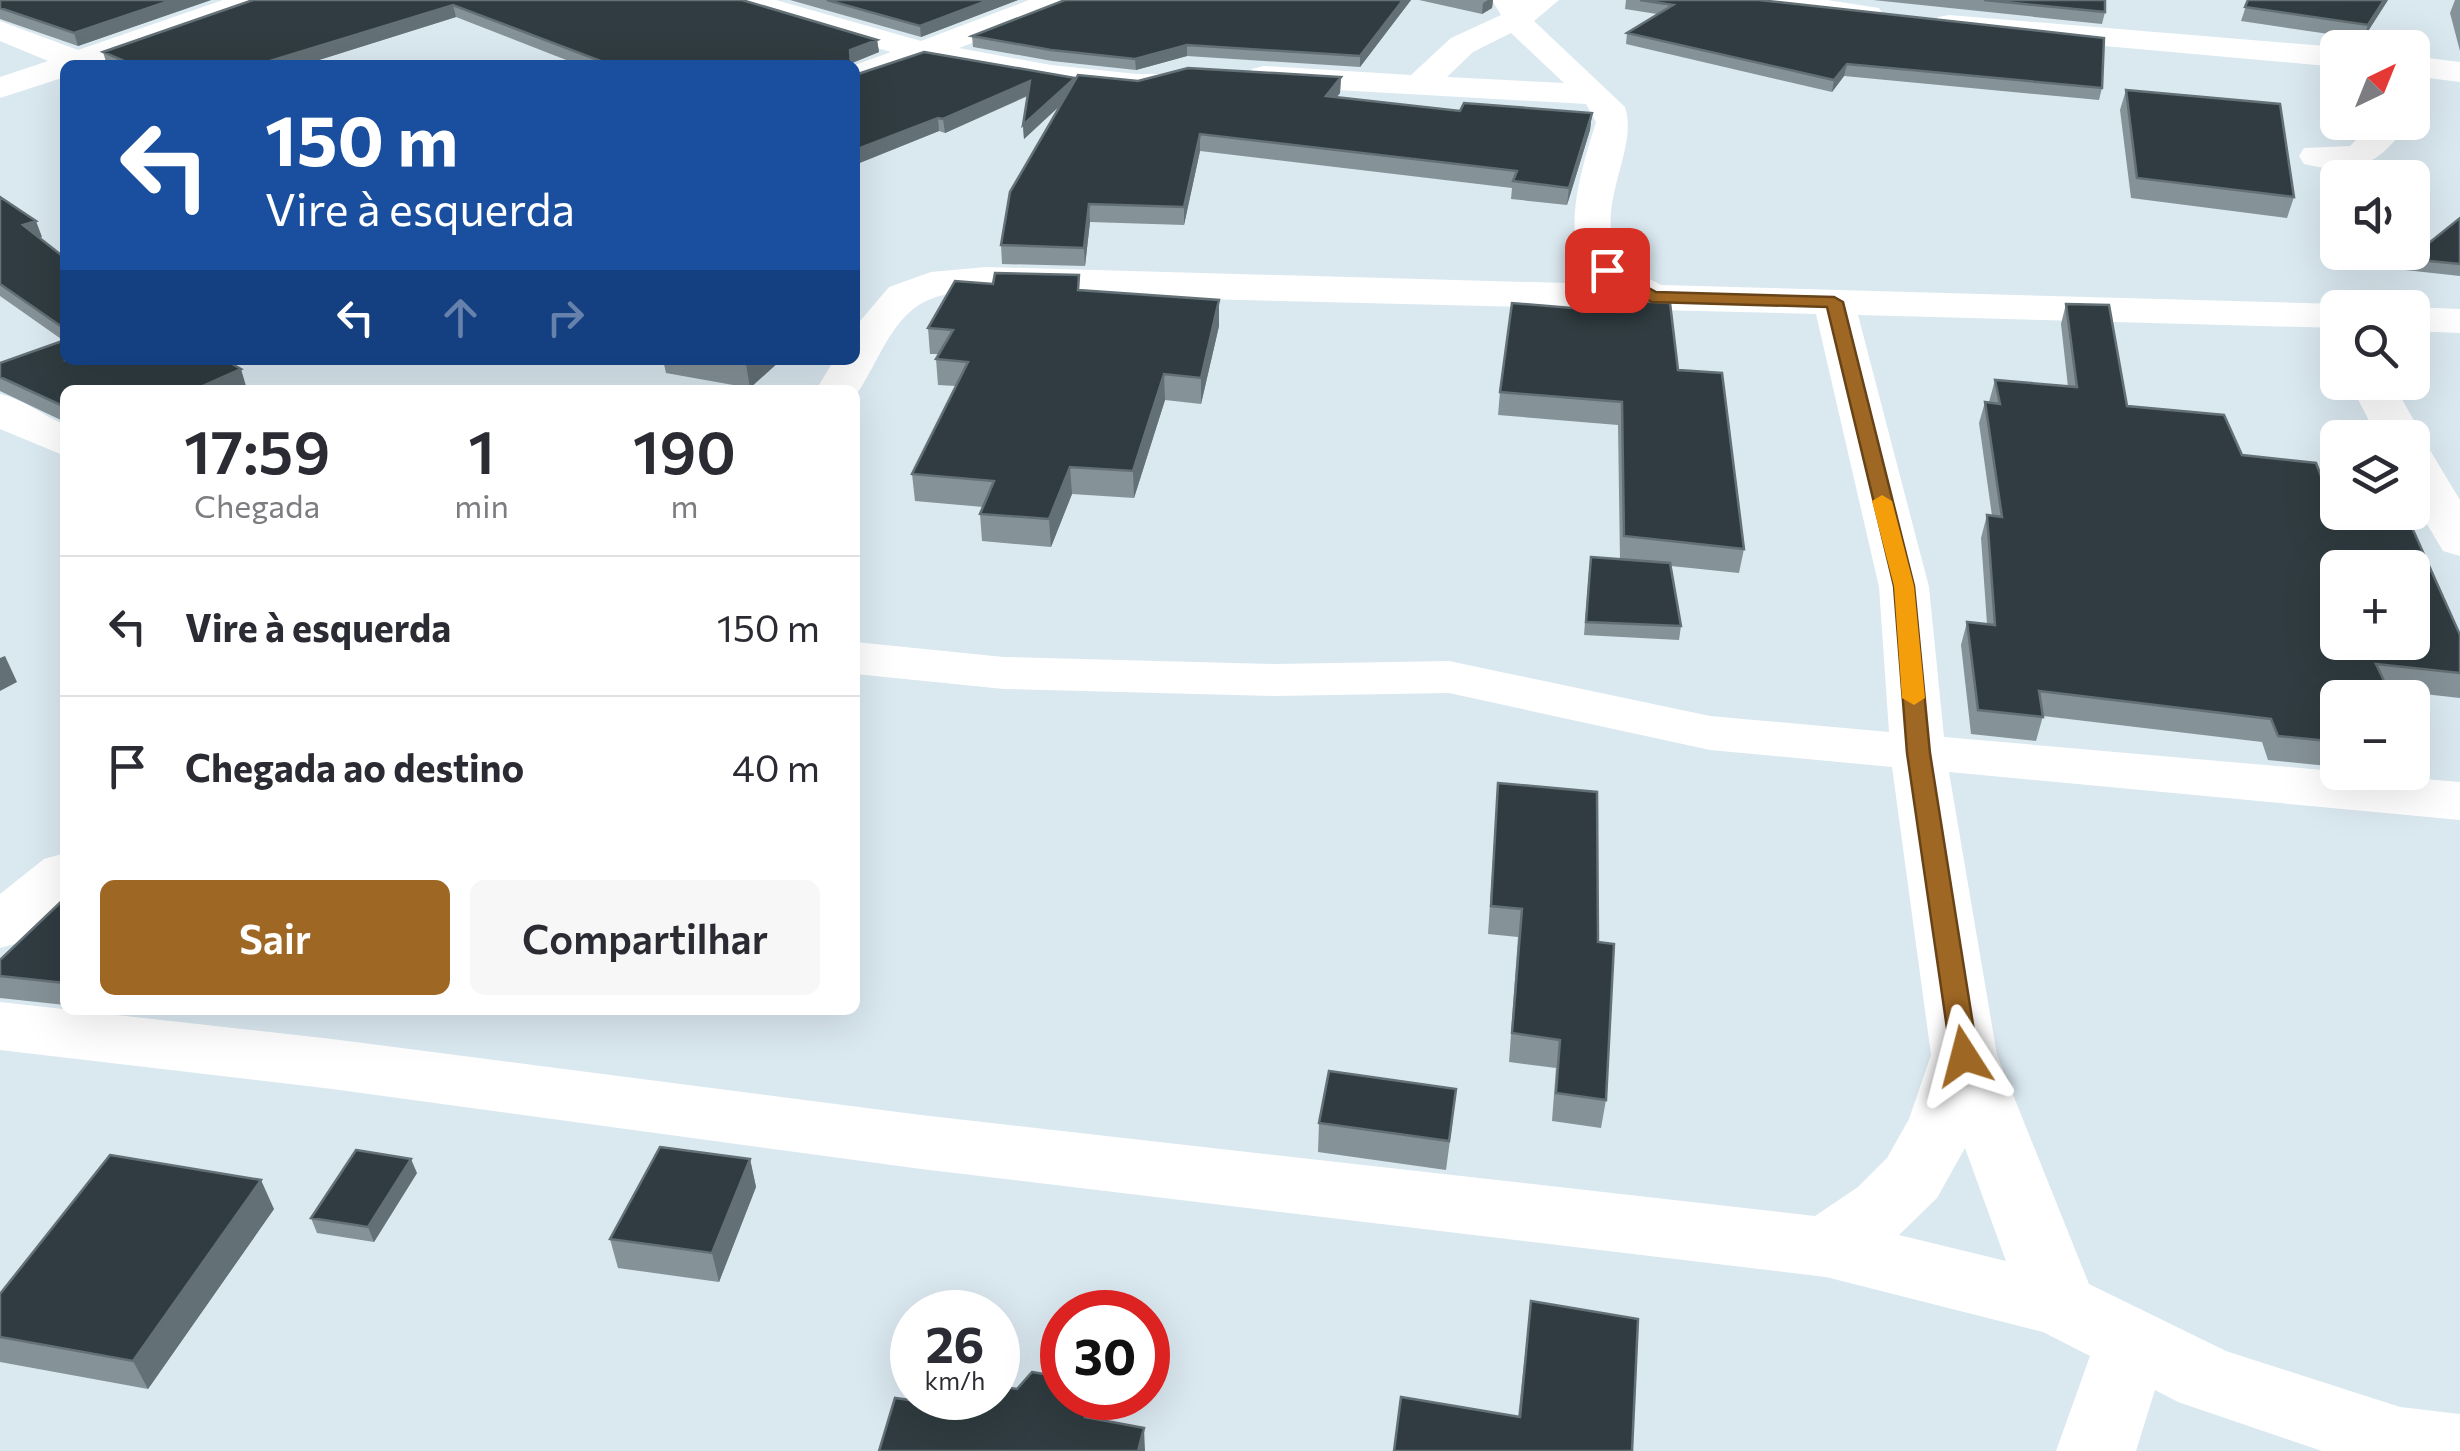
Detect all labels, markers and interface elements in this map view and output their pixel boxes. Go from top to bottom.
north arrow [2320,30,2430,140]
map controls [2320,30,2430,790]
text: 150 m [265,95,458,180]
icon: left [100,100,230,230]
button: sound [2320,160,2430,270]
text: Vire à esquerda [265,180,575,235]
pin [1565,228,1650,313]
icon: arrive [1580,243,1635,298]
icon: left [328,290,383,345]
icon: ahead [433,290,488,345]
icon: right [538,290,593,345]
button: search [2320,290,2430,400]
text: 17:59 [184,413,330,486]
text: 1 [468,413,495,486]
text: 190 [633,413,736,486]
button: layers [2320,420,2430,530]
text: Chegada [194,485,320,525]
text: min [454,485,509,525]
text: m [670,485,698,525]
button: + [2320,550,2430,660]
icon: left [100,599,155,654]
text: Vire à esquerda [185,603,451,650]
text: 150 m [717,603,820,650]
button: − [2320,680,2430,790]
icon: arrive [100,739,155,794]
text: Chegada ao destino [185,743,524,790]
text: 40 m [732,743,820,790]
button: Sair [100,880,450,995]
button: Compartilhar [470,880,820,995]
position arrow [1912,1004,2016,1108]
speed limit sign: 30 [1040,1290,1170,1420]
text: 26 [925,1312,984,1373]
text: km/h [925,1365,985,1395]

